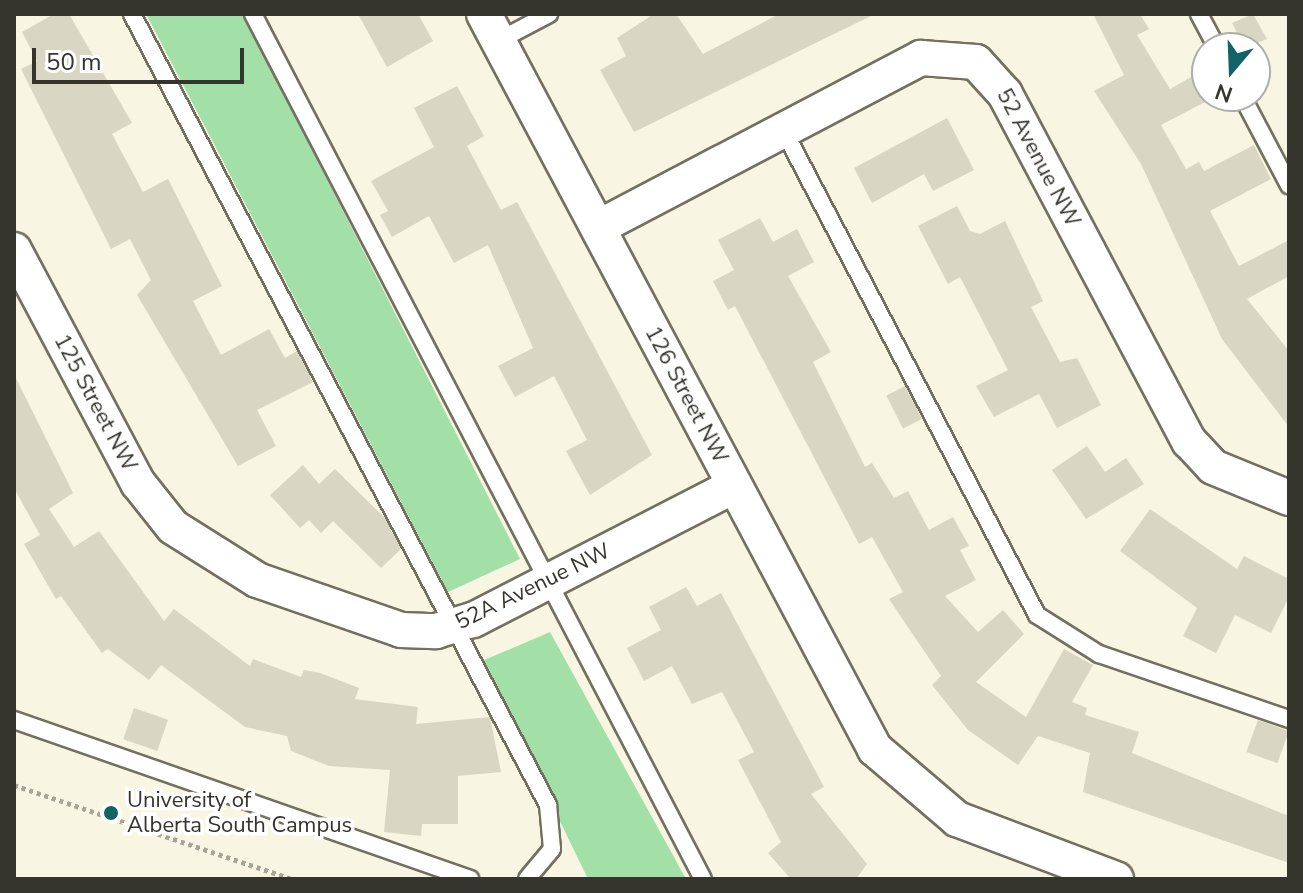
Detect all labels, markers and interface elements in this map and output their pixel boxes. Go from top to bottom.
scale bar [36,32,248,82]
north arrow [1191,32,1271,112]
text: 50 m [46,46,102,78]
text: N [1211,76,1237,110]
street label: 52 Avenue NW [990,84,1086,232]
street label: 126 Street NW [639,322,733,468]
street label: 125 Street NW [48,330,142,476]
street label: 52A Avenue NW [451,538,615,636]
place label: University of Alberta South Campus [127,787,352,838]
marker: University of Alberta South Campus [102,804,120,822]

